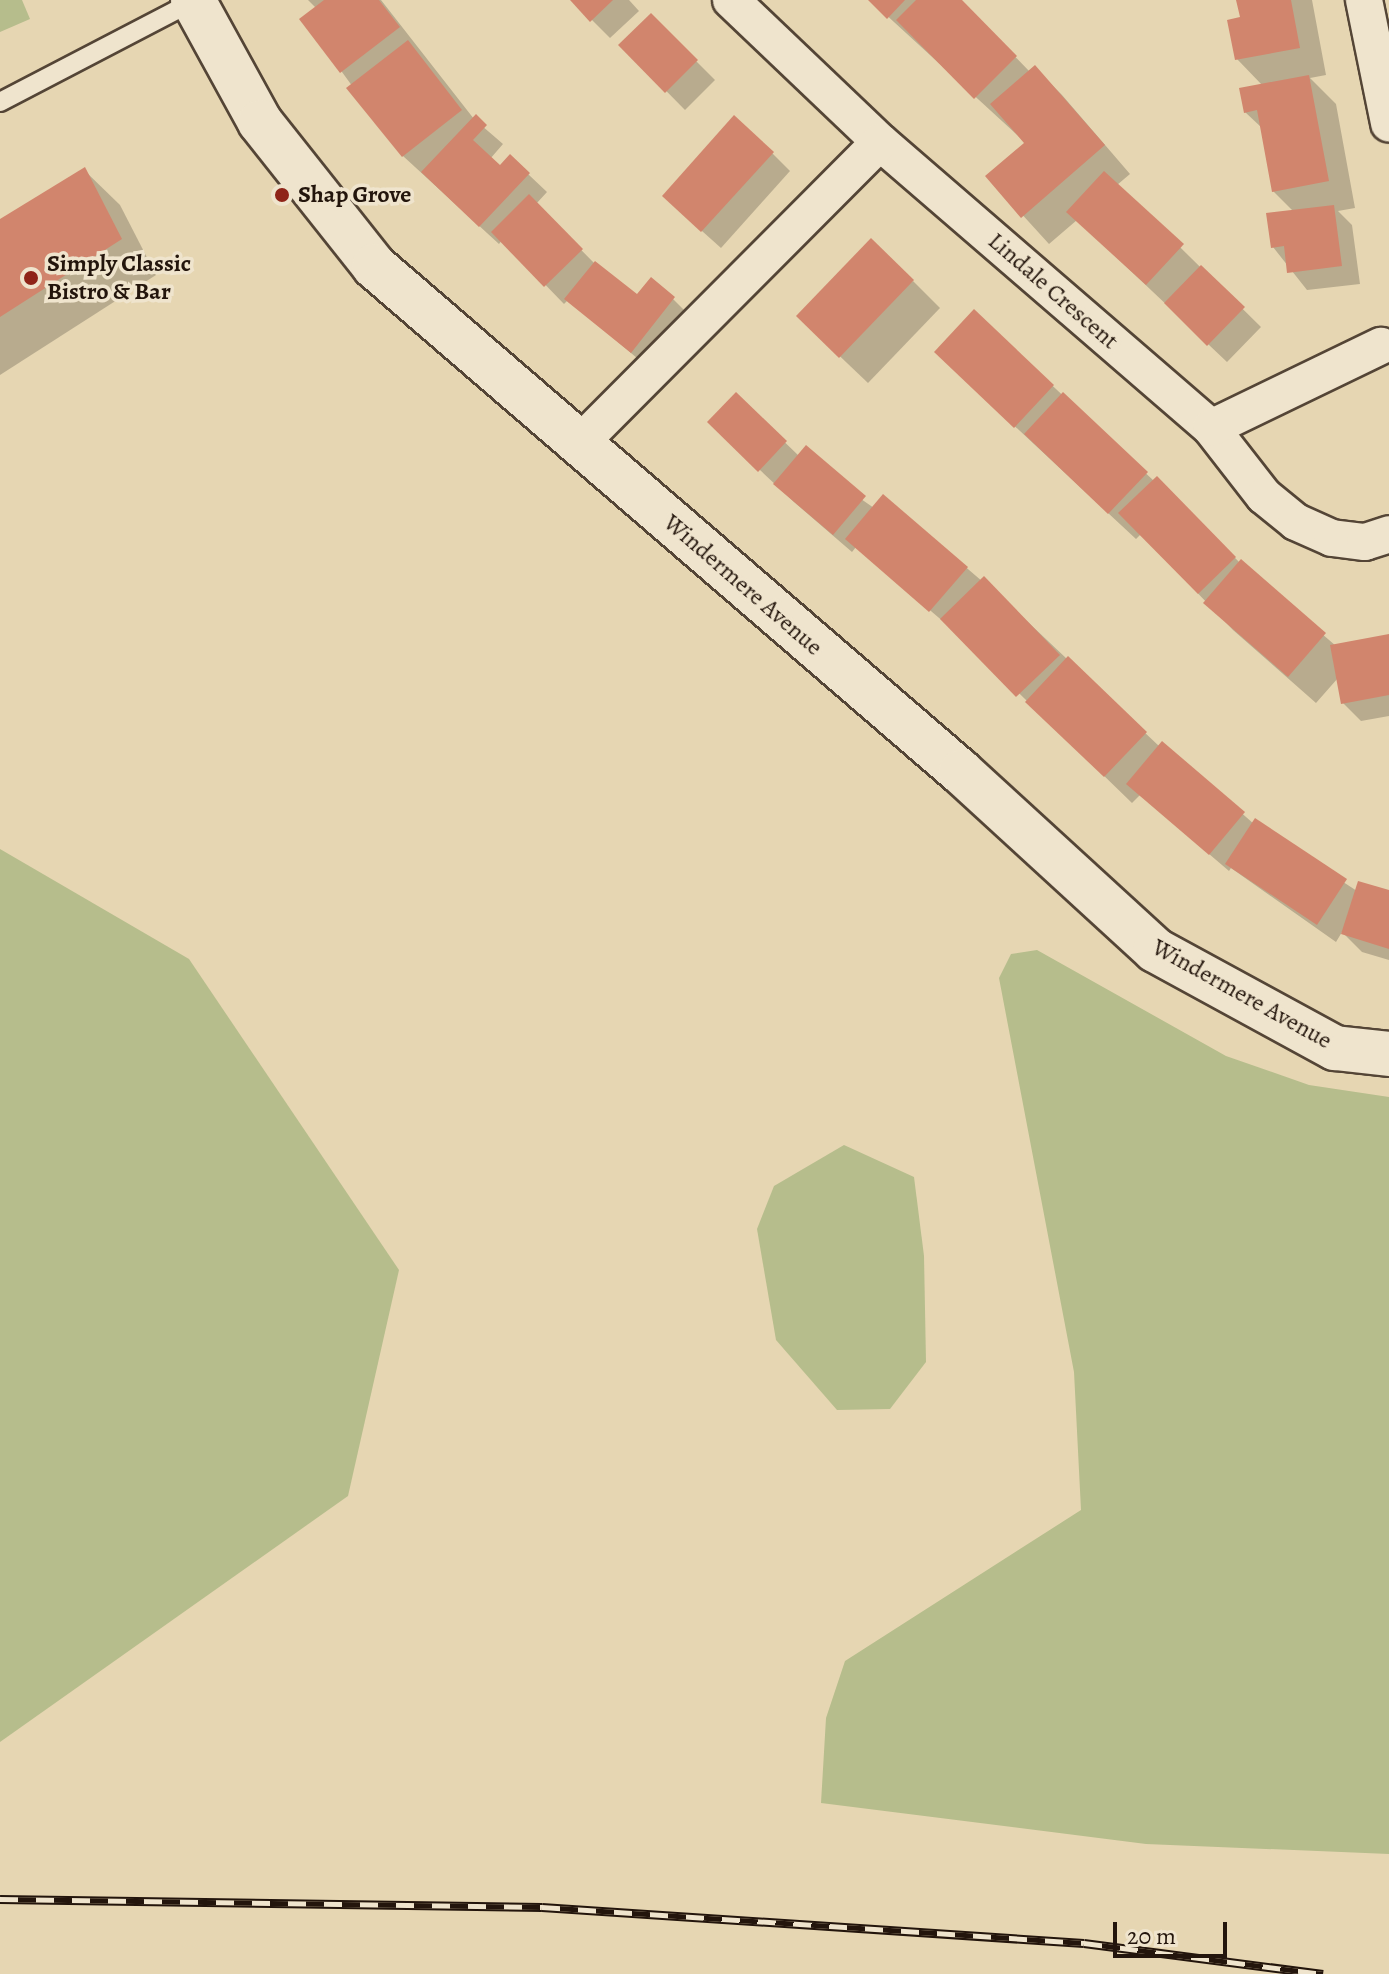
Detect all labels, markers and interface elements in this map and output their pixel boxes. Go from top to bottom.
place label: Shap Grove [298,181,411,209]
marker: Shap Grove [273,186,291,204]
street label: Lindale Crescent [982,227,1124,355]
place label: Simply Classic Bistro & Bar [47,250,191,306]
marker: Simply Classic Bistro & Bar [22,269,40,287]
street label: Windermere Avenue [658,508,828,662]
street label: Windermere Avenue [1147,933,1337,1055]
scale bar [1117,1906,1231,1956]
text: 20 m [1127,1920,1176,1952]

